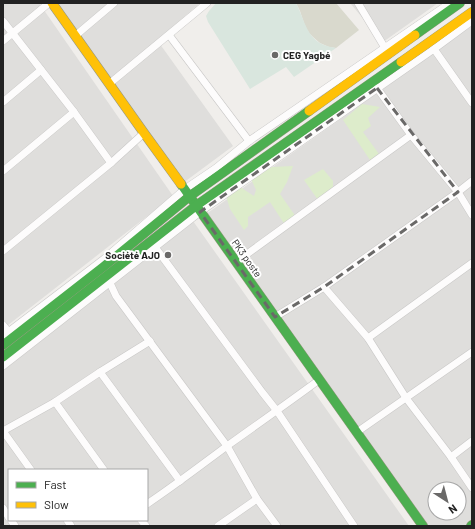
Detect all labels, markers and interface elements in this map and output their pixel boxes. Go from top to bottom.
place label: CEG Yagbé [283,49,331,61]
marker: CEG Yagbé [270,50,280,60]
street label: PK3 poste [230,237,264,279]
place label: Société AJO [105,249,160,261]
marker: Société AJO [163,250,173,260]
legend [8,469,148,521]
text: Fast [44,477,67,491]
north arrow [427,481,467,521]
text: Slow [44,497,69,511]
text: N [446,502,460,517]

